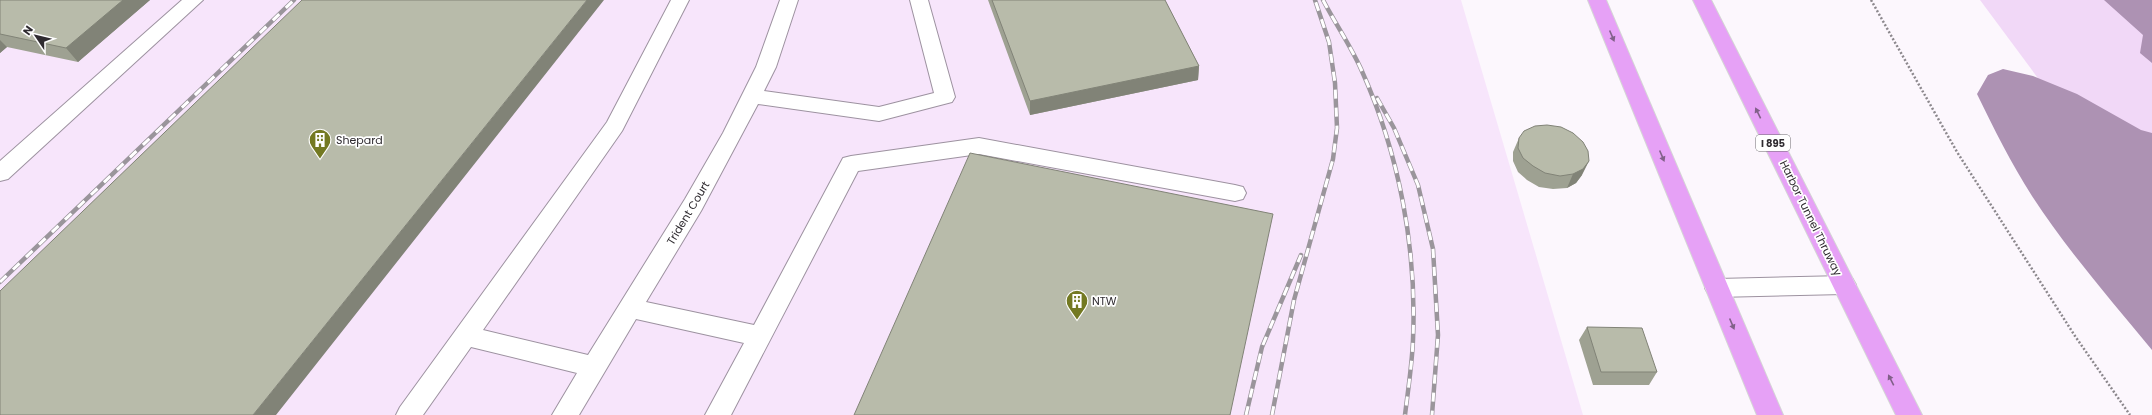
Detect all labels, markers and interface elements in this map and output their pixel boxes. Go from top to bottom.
north arrow [16,16,56,56]
text: N [19,22,37,38]
one-way arrow [1609,30,1616,42]
one-way arrow [1755,107,1761,118]
building icon: Shepard [307,127,333,160]
place label: Shepard [336,132,383,148]
road number: I 895 [1756,135,1790,151]
one-way arrow [1659,151,1665,162]
street label: Harbor Tunnel Thruway [1776,157,1846,279]
street label: Trident Court [663,178,713,248]
building icon: NTW [1064,288,1090,321]
place label: NTW [1092,293,1117,309]
one-way arrow [1729,318,1735,330]
one-way arrow [1888,374,1894,386]

